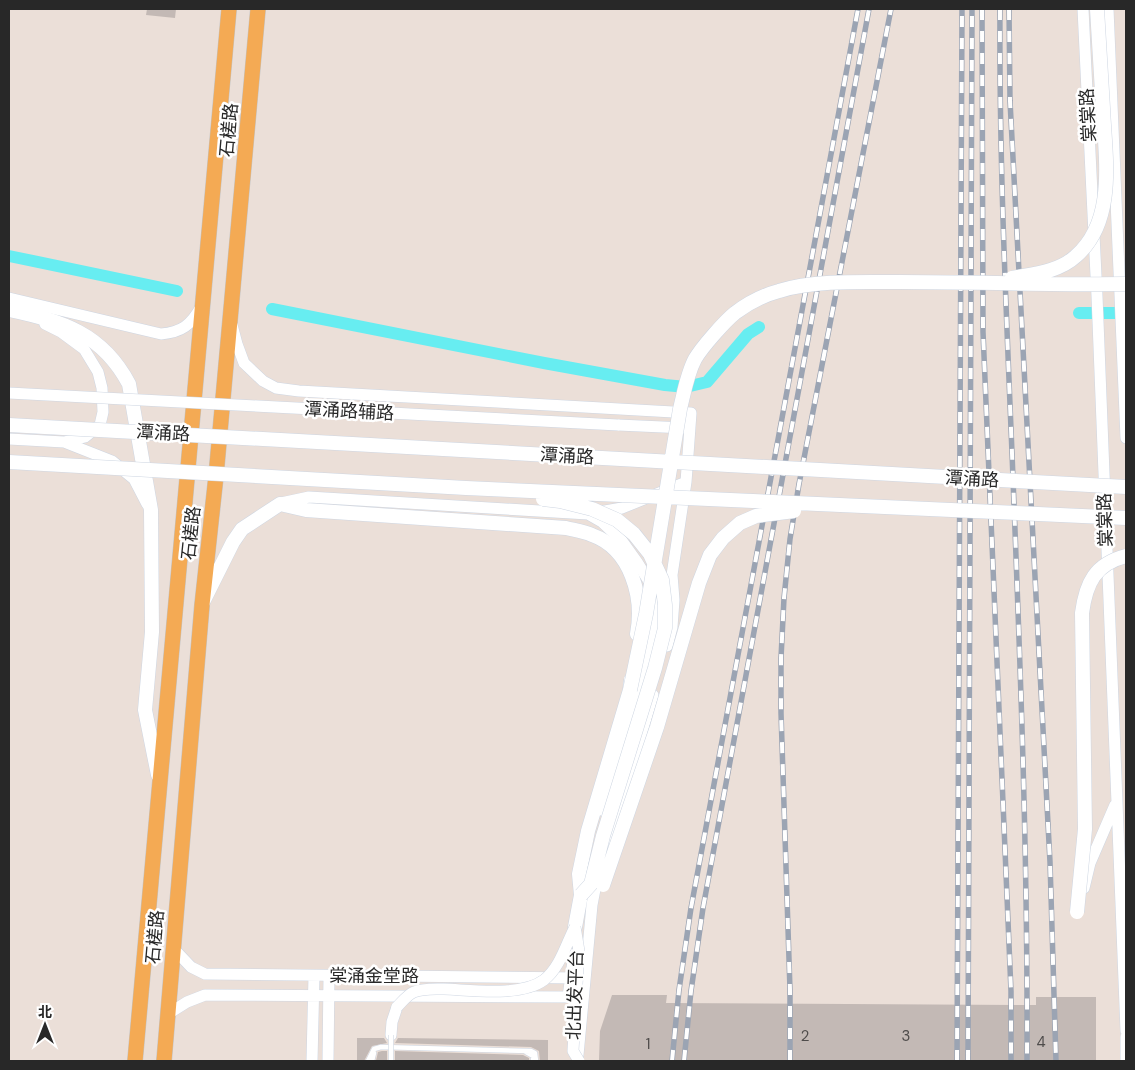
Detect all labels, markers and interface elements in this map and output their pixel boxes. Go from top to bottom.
street label: 棠棠路 [1075,87,1101,143]
street label: 石槎路 [215,102,243,158]
street label: 潭涌路辅路 [303,397,395,425]
street label: 潭涌路 [135,420,191,446]
street label: 潭涌路 [539,443,595,469]
street label: 潭涌路 [944,466,1000,492]
street label: 棠棠路 [1092,493,1118,547]
street label: 石槎路 [176,505,206,561]
street label: 石槎路 [141,909,169,965]
street label: 北出发平台 [561,950,589,1040]
street label: 棠涌金堂路 [329,964,419,988]
north arrow [20,1000,70,1050]
text: 北 [38,1003,52,1021]
house number: 2 [801,1026,809,1046]
house number: 3 [902,1026,910,1046]
house number: 4 [1036,1032,1046,1052]
house number: 1 [646,1034,650,1054]

